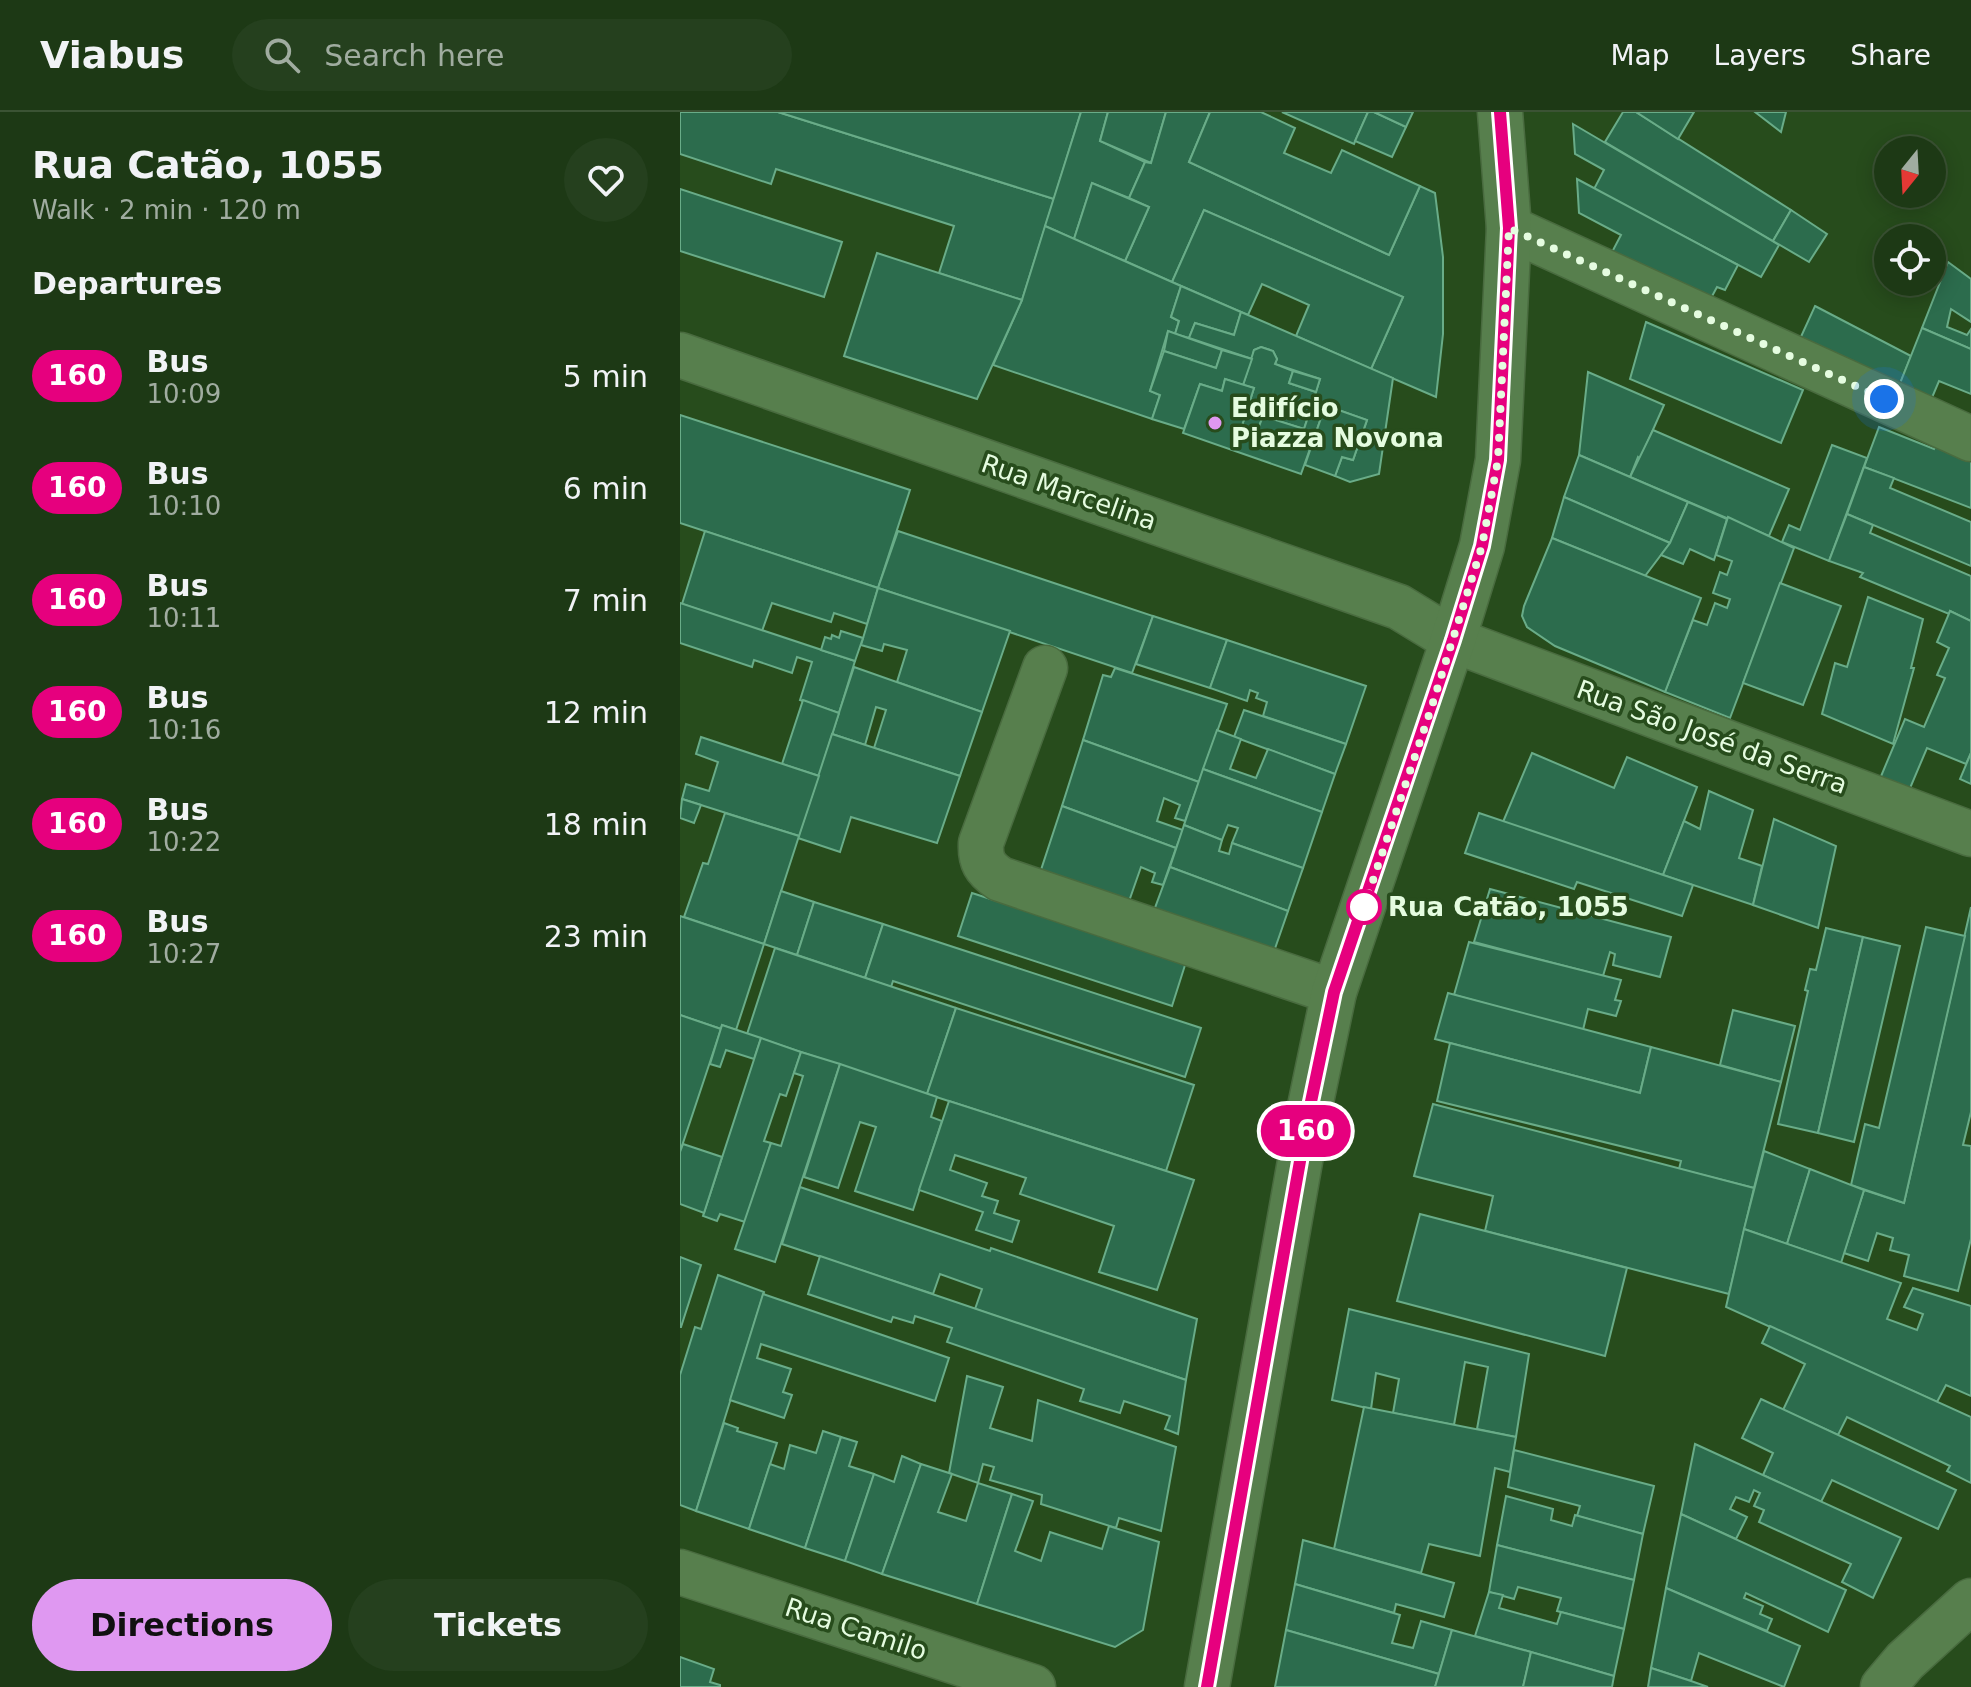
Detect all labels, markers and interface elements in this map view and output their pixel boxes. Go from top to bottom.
search box [232,19,792,91]
text: Viabus [40,33,184,77]
icon: search [260,33,304,77]
text: Search here [324,38,505,73]
text: Map [1610,39,1670,72]
text: Layers [1714,39,1806,72]
text: Share [1850,39,1931,72]
north arrow [1874,136,1946,208]
map controls [1874,136,1946,296]
button: heart [564,138,648,222]
text: Rua Catão, 1055 [32,143,384,187]
text: Walk · 2 min · 120 m [32,195,301,225]
button: locate [1874,224,1946,296]
text: Departures [32,266,222,301]
text: Bus [146,344,209,379]
text: 160 [48,359,106,392]
text: 5 min [563,359,648,394]
text: 10:09 [146,379,221,409]
your location [1864,379,1904,419]
place label: Edifício Piazza Novona [1231,393,1444,453]
marker: Edifício Piazza Novona [1206,414,1224,432]
street label: Rua Marcelina [977,448,1161,536]
text: Bus [146,456,209,491]
text: 160 [48,471,106,504]
text: 6 min [563,471,648,506]
text: 10:10 [146,491,221,521]
text: Bus [146,568,209,603]
text: 160 [48,583,106,616]
text: 7 min [563,583,648,618]
text: 10:11 [146,603,221,633]
street label: Rua São José da Serra [1573,674,1851,800]
text: Bus [146,680,209,715]
text: 160 [48,695,106,728]
text: 12 min [544,695,648,730]
text: 10:16 [146,715,221,745]
text: Bus [146,792,209,827]
text: 160 [48,807,106,840]
text: 18 min [544,807,648,842]
text: 10:22 [146,827,221,857]
marker: Rua Catão, 1055 [1347,890,1381,924]
place label: Rua Catão, 1055 [1388,892,1629,922]
text: Bus [146,904,209,939]
text: 160 [48,919,106,952]
text: 23 min [544,919,648,954]
text: 10:27 [146,939,221,969]
line badge: 160 [1260,1105,1352,1157]
text: 160 [1277,1114,1335,1147]
button: Directions [32,1579,332,1671]
button: Tickets [348,1579,648,1671]
street label: Rua Camilo [781,1592,931,1666]

